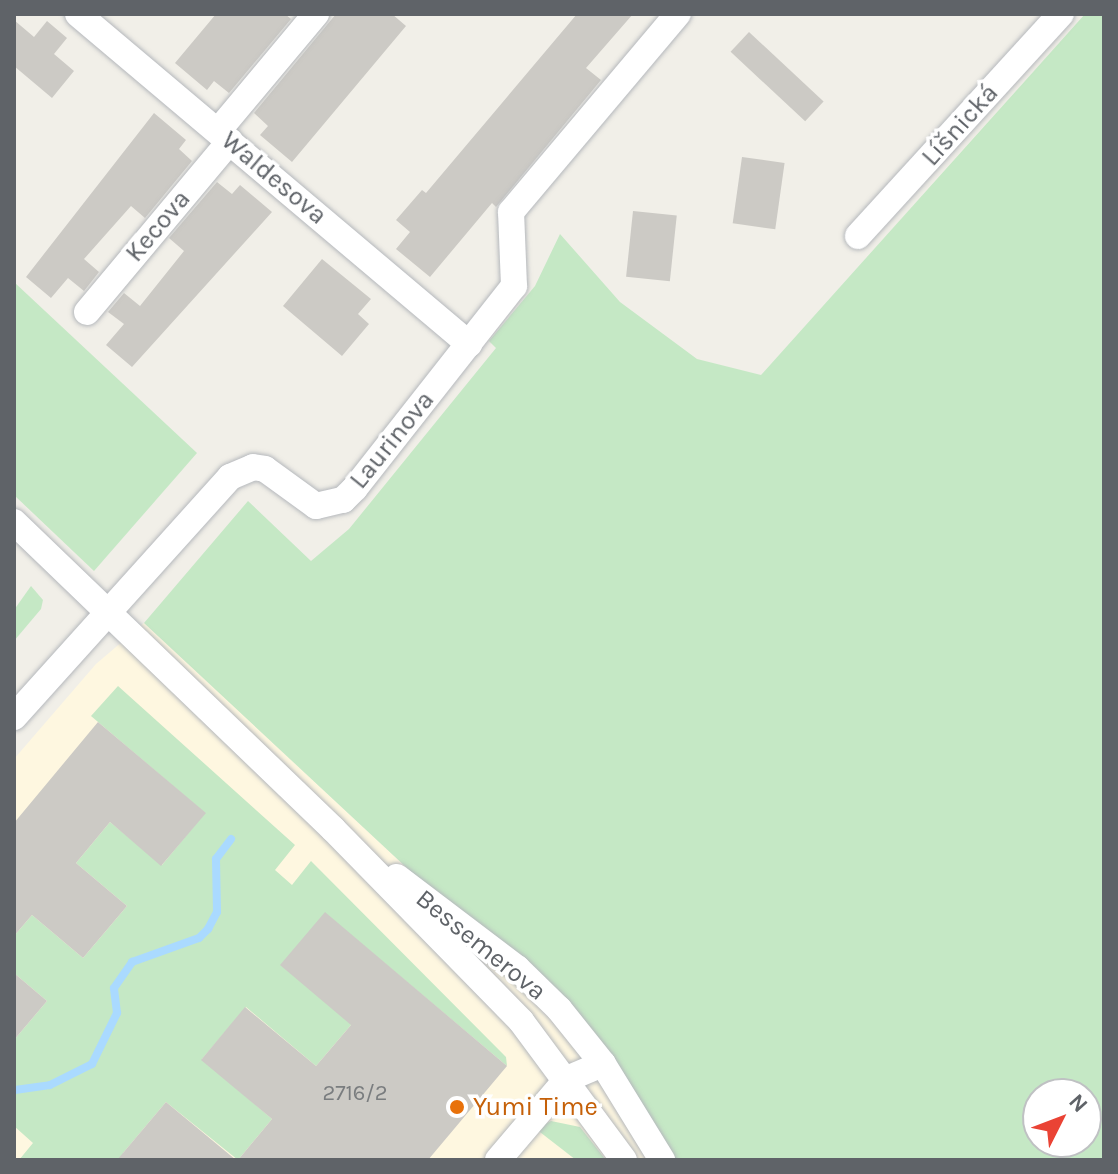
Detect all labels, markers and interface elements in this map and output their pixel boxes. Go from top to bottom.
street label: Líšnická [915,78,1005,172]
street label: Waldesova [215,125,333,231]
street label: Kecova [119,184,197,268]
street label: Laurinova [343,385,441,495]
street label: Bessemerova [409,883,553,1007]
north arrow [1022,1078,1102,1158]
house number: 2716/2 [322,1081,388,1107]
text: N [1063,1089,1093,1118]
place label: Yumi Time [473,1091,598,1123]
marker: Yumi Time [448,1098,466,1116]

